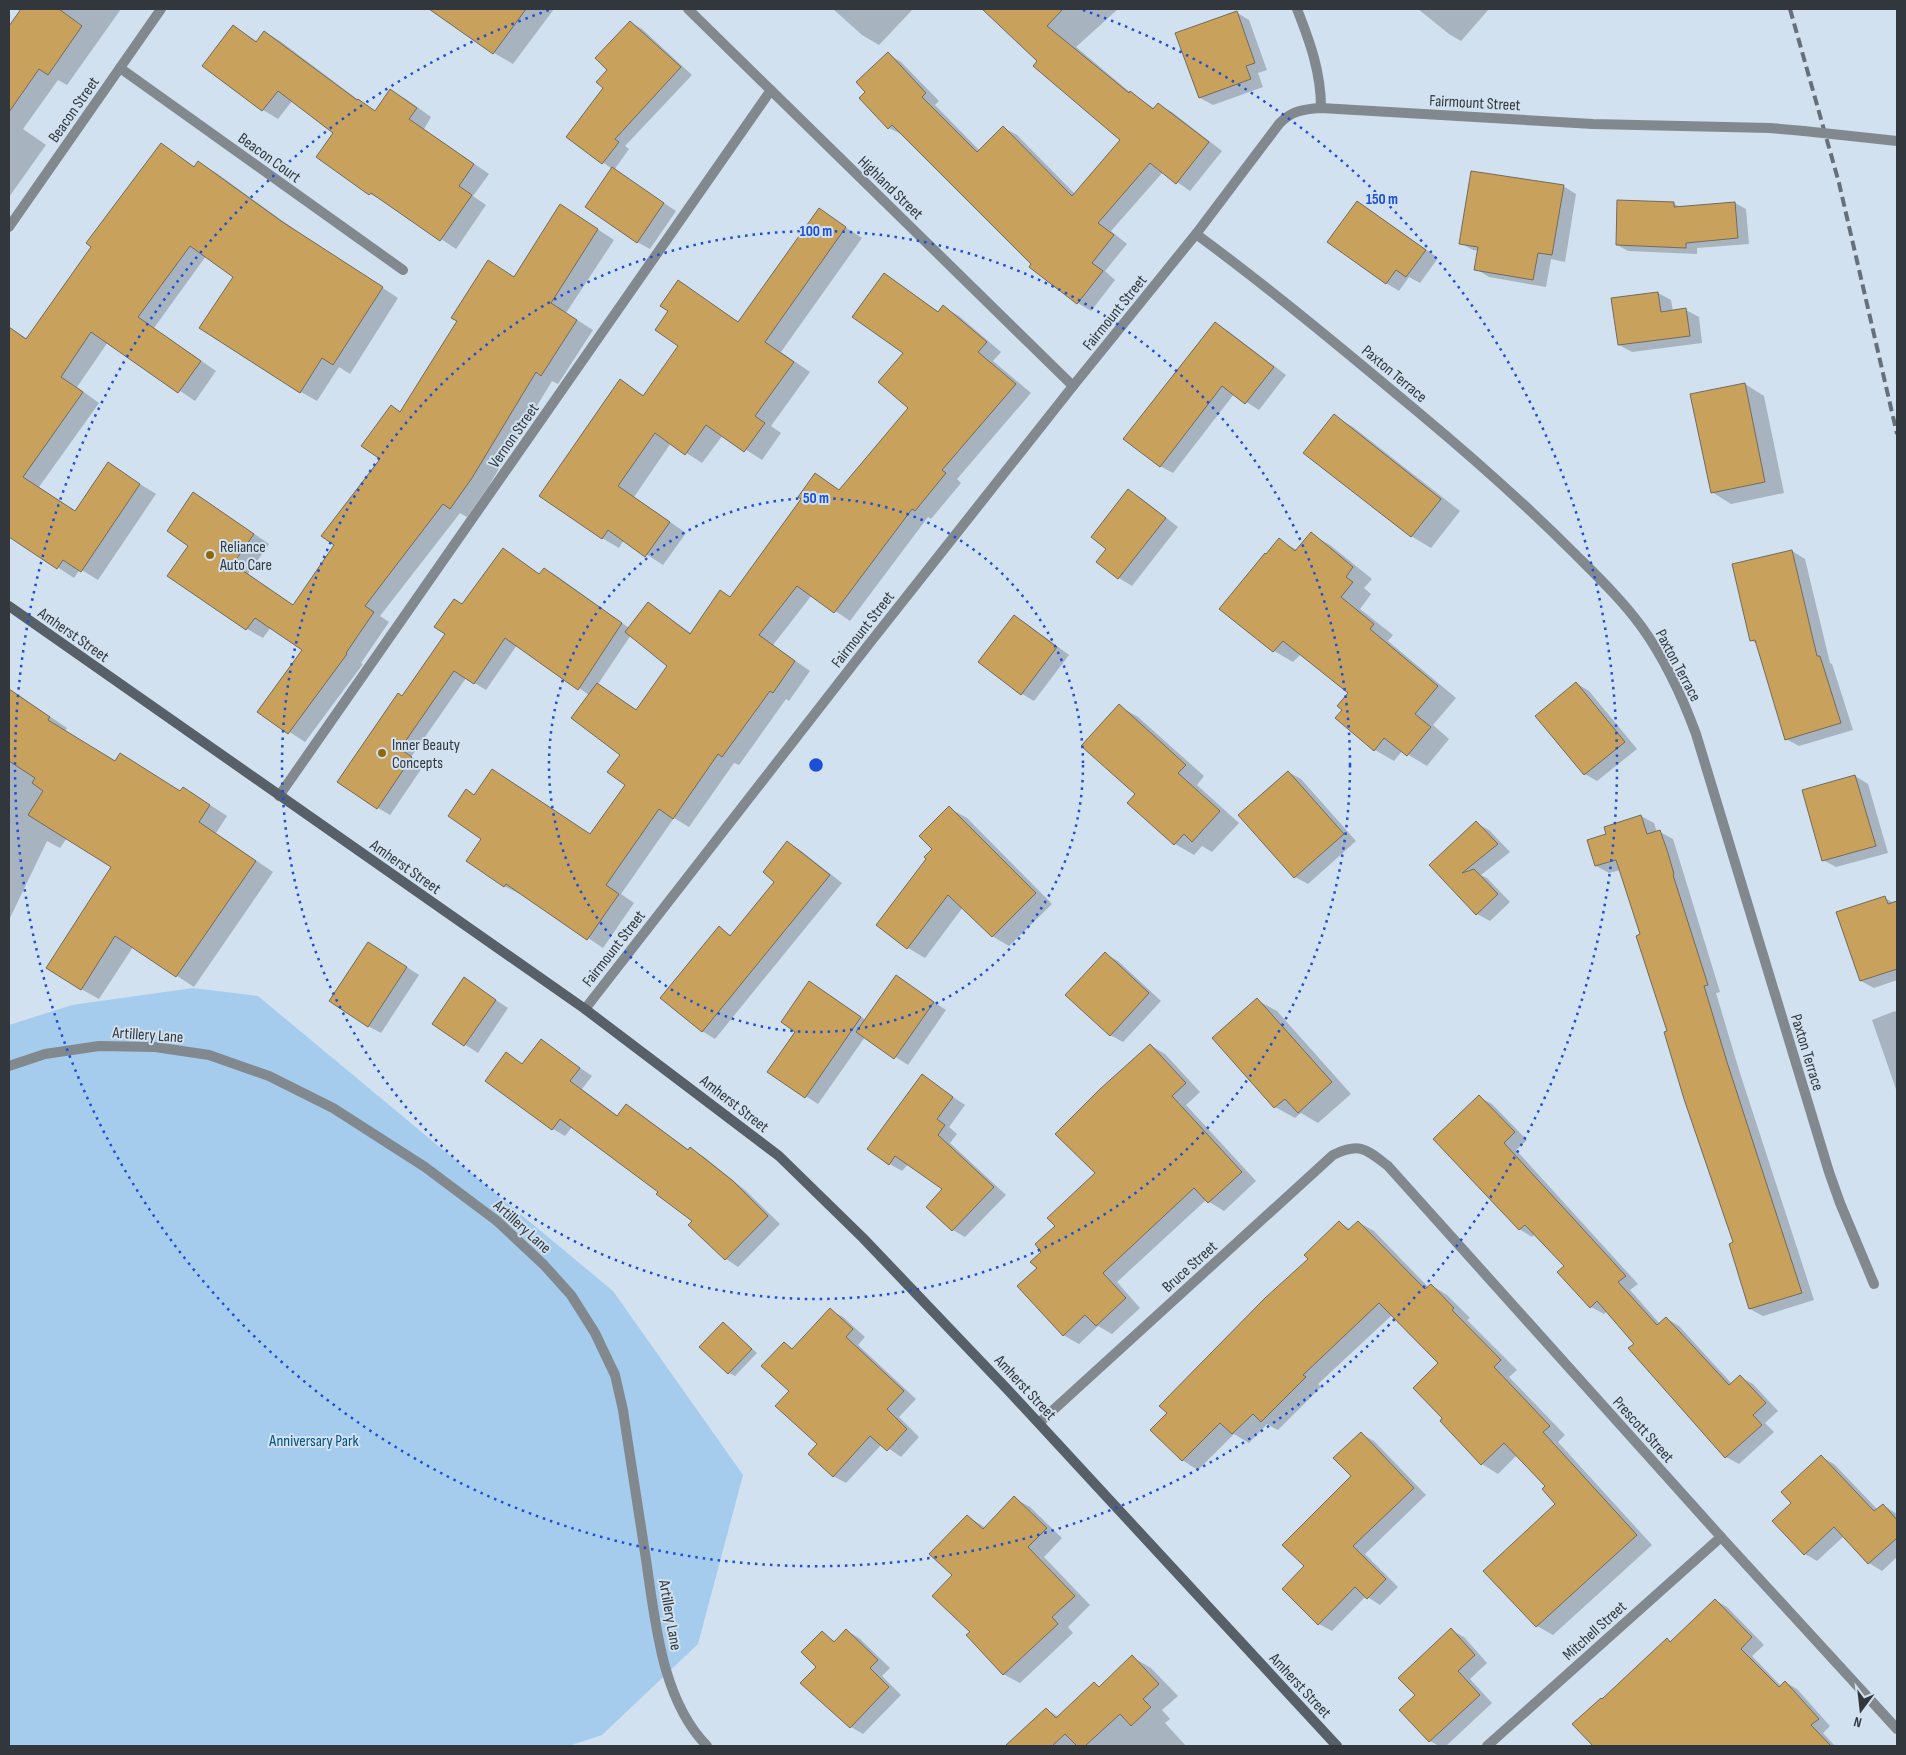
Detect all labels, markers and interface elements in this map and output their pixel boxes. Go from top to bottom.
street label: Beacon Street [45,73,104,146]
street label: Fairmount Street [1429,92,1521,115]
street label: Beacon Court [234,129,304,187]
street label: Highland Street [853,152,927,224]
text: 150 m [1366,190,1398,209]
text: 100 m [800,222,832,241]
street label: Fairmount Street [1079,271,1151,354]
street label: Paxton Terrace [1358,341,1430,407]
street label: Vernon Street [485,400,543,472]
text: 50 m [803,489,829,508]
place label: Reliance Auto Care [219,538,272,575]
marker: Reliance Auto Care [204,549,216,561]
street label: Fairmount Street [828,588,899,672]
street label: Amherst Street [33,603,112,667]
street label: Paxton Terrace [1651,626,1705,705]
place label: Inner Beauty Concepts [392,736,460,773]
marker: Inner Beauty Concepts [376,747,388,759]
centre of rings [807,756,825,774]
street label: Amherst Street [365,835,444,899]
street label: Fairmount Street [579,907,650,991]
street label: Paxton Terrace [1786,1012,1827,1093]
street label: Artillery Lane [111,1023,184,1047]
street label: Amherst Street [695,1071,772,1137]
street label: Artillery Lane [489,1196,555,1258]
street label: Bruce Street [1159,1237,1222,1297]
street label: Amherst Street [989,1351,1060,1425]
street label: Prescott Street [1608,1393,1678,1467]
park label: Anniversary Park [268,1432,359,1451]
street label: Artillery Lane [654,1578,685,1652]
street label: Mitchell Street [1559,1597,1631,1665]
street label: Amherst Street [1264,1649,1335,1723]
north arrow [1836,1685,1886,1735]
text: N [1852,1713,1864,1731]

